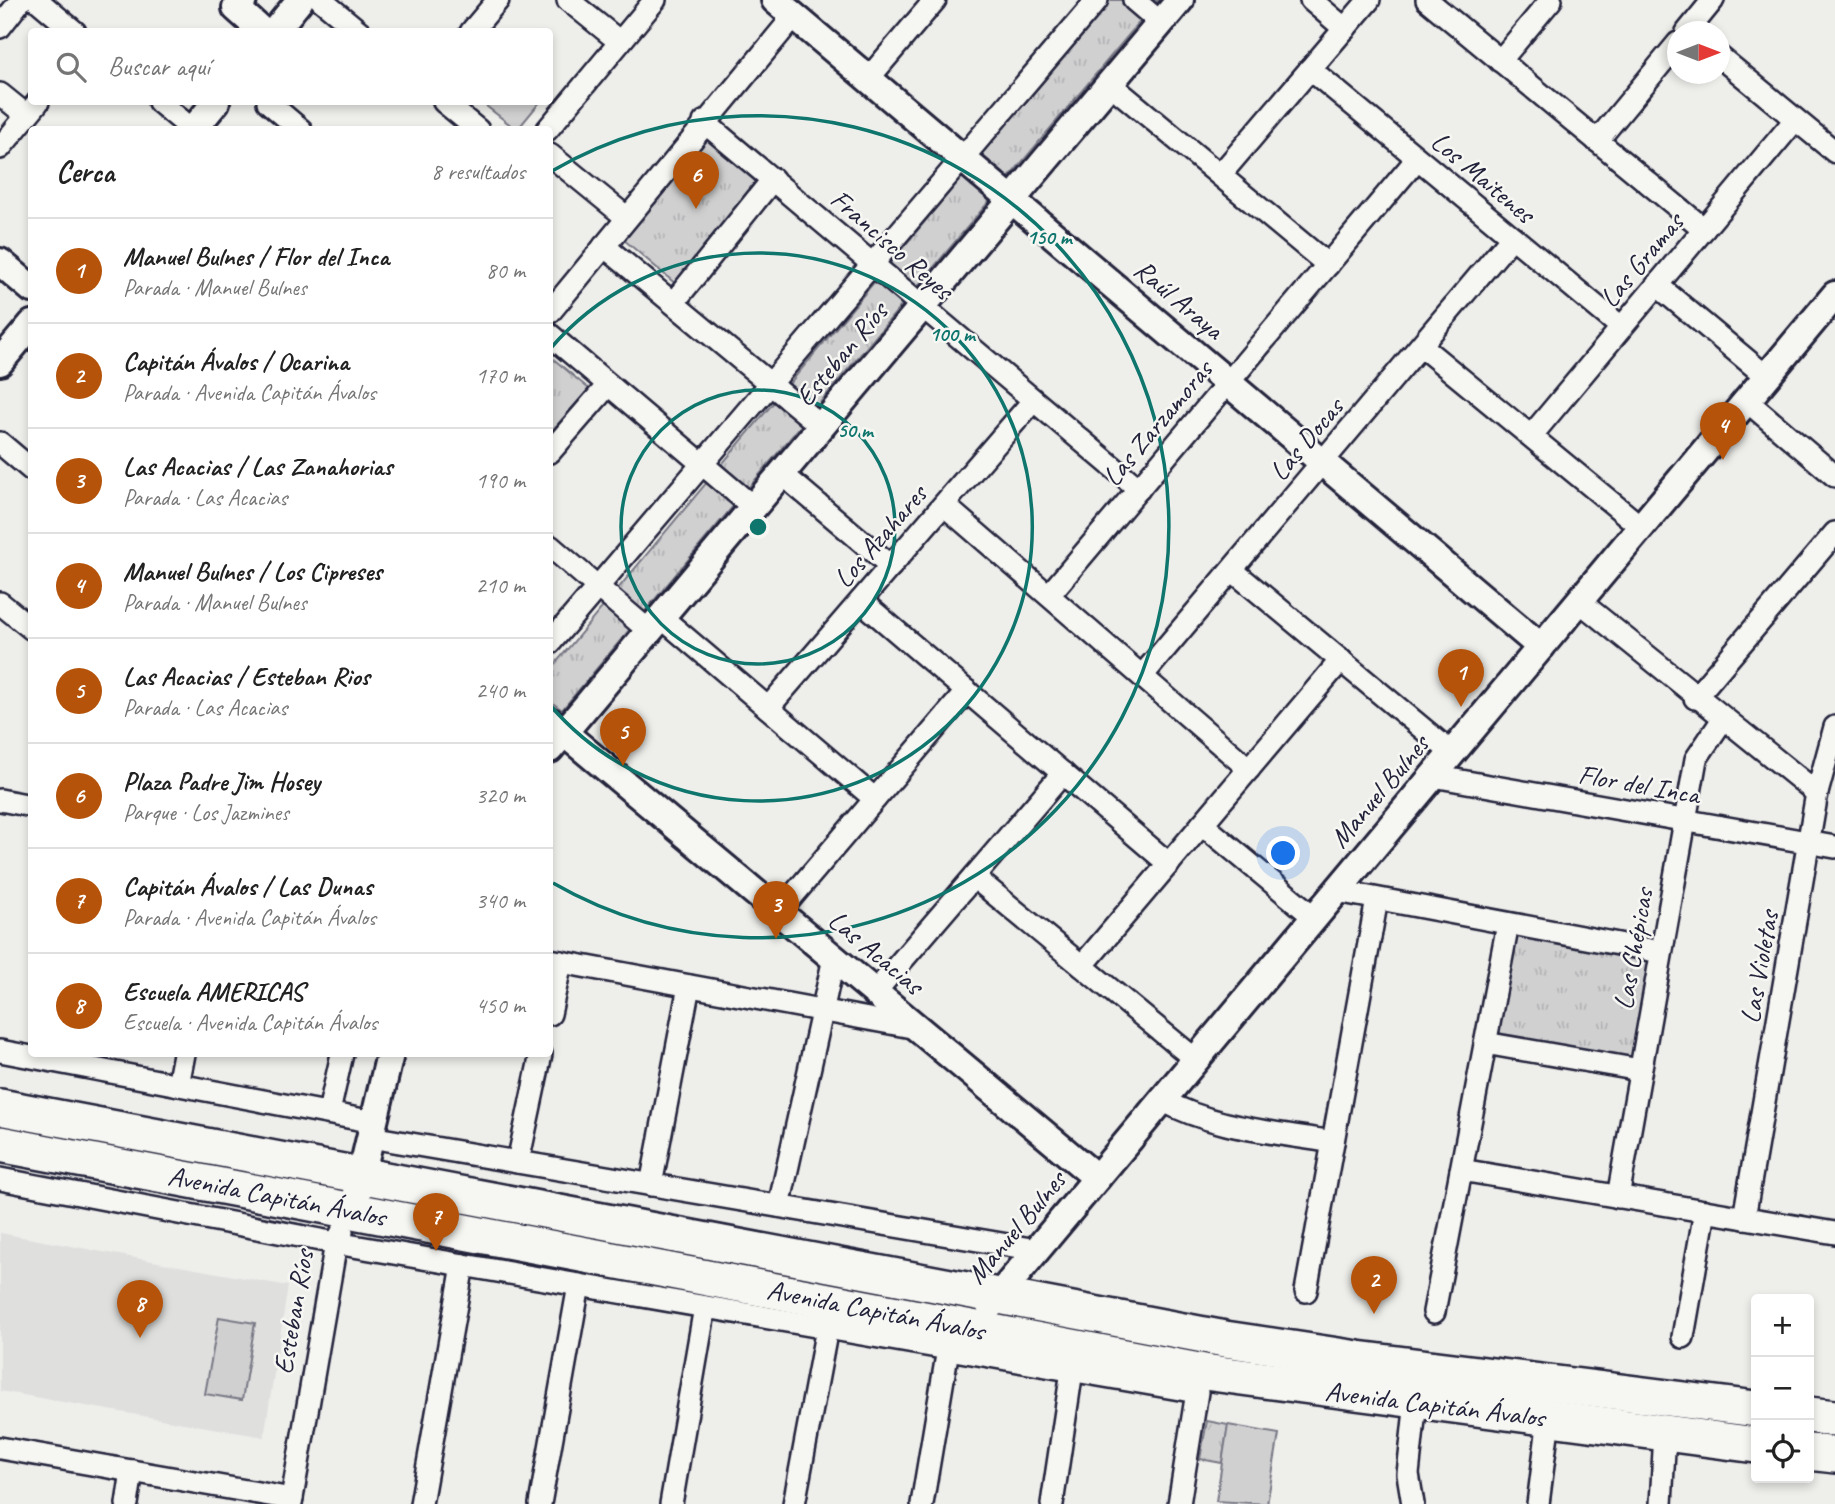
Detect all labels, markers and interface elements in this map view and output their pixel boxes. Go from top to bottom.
north arrow [1667,21,1730,84]
search box [28,28,553,105]
icon: search [52,48,90,86]
text: Buscar aquí [108,50,210,83]
street label: Los Maitenes [1424,124,1544,232]
pin: 6 [673,151,719,209]
text: Cerca [56,153,114,191]
text: 8 resultados [431,157,525,186]
street label: Francisco Reyes [824,181,962,308]
street label: Las Gramas [1591,204,1692,314]
text: 150 m [1026,224,1074,250]
text: Manuel Bulnes / Flor del Inca [123,240,389,273]
street label: Raúl Araya [1127,252,1232,348]
text: 1 [74,256,84,285]
text: 80 m [486,256,525,285]
text: Parada · Manuel Bulnes [123,273,307,302]
street label: Esteban Ríos [787,293,896,413]
text: 100 m [929,321,977,347]
text: Capitán Ávalos / Ocarina [123,345,349,378]
street label: Las Zarzamoras [1094,351,1221,493]
text: 2 [74,361,84,390]
text: 170 m [476,361,525,390]
text: Parada · Avenida Capitán Ávalos [123,378,376,407]
street label: Las Docas [1261,389,1352,488]
pin: 4 [1700,402,1746,460]
text: 50 m [837,417,875,443]
text: Las Acacias / Las Zanahorias [123,450,392,483]
text: 3 [74,466,84,495]
text: 190 m [476,466,525,495]
street label: Los Azahares [826,475,936,595]
text: Parada · Las Acacias [123,483,287,512]
centre of rings [746,515,770,539]
text: Manuel Bulnes / Los Cipreses [123,555,382,588]
text: 4 [74,571,84,600]
text: 210 m [476,571,525,600]
text: Parada · Manuel Bulnes [123,588,307,617]
pin: 1 [1438,649,1484,707]
text: Las Acacias / Esteban Rios [123,660,370,693]
text: 5 [74,676,84,705]
text: 240 m [476,676,525,705]
text: Parada · Las Acacias [123,693,287,722]
pin: 5 [600,708,646,766]
street label: Manuel Bulnes [1322,725,1438,855]
street label: Flor del Inca [1576,756,1705,812]
text: Plaza Padre Jim Hosey [123,765,320,798]
text: 6 [74,781,84,810]
text: 320 m [476,781,525,810]
text: Parque · Los Jazmines [123,798,289,827]
your location [1266,836,1300,870]
text: Capitán Ávalos / Las Dunas [123,870,372,903]
pin: 3 [753,881,799,939]
street label: Las Chépicas [1605,883,1661,1012]
text: 7 [74,886,84,915]
text: 340 m [476,886,525,915]
street label: Las Acacias [821,902,932,1003]
text: Parada · Avenida Capitán Ávalos [123,903,376,932]
street label: Las Violetas [1732,906,1786,1026]
text: Escuela AMERICAS [123,975,303,1008]
text: 8 [74,991,84,1020]
text: 450 m [476,991,525,1020]
text: Escuela · Avenida Capitán Ávalos [123,1008,377,1037]
street label: Avenida Capitán Ávalos [165,1158,391,1235]
street label: Manuel Bulnes [959,1161,1075,1291]
pin: 7 [413,1193,459,1251]
street label: Esteban Ríos [265,1245,322,1377]
pin: 2 [1351,1256,1397,1314]
street label: Avenida Capitán Ávalos [764,1272,990,1349]
pin: 8 [117,1280,163,1338]
map controls [1751,1294,1814,1483]
button: + [1751,1294,1814,1357]
button: − [1751,1357,1814,1420]
street label: Avenida Capitán Ávalos [1323,1373,1549,1435]
button: locate [1751,1420,1814,1483]

